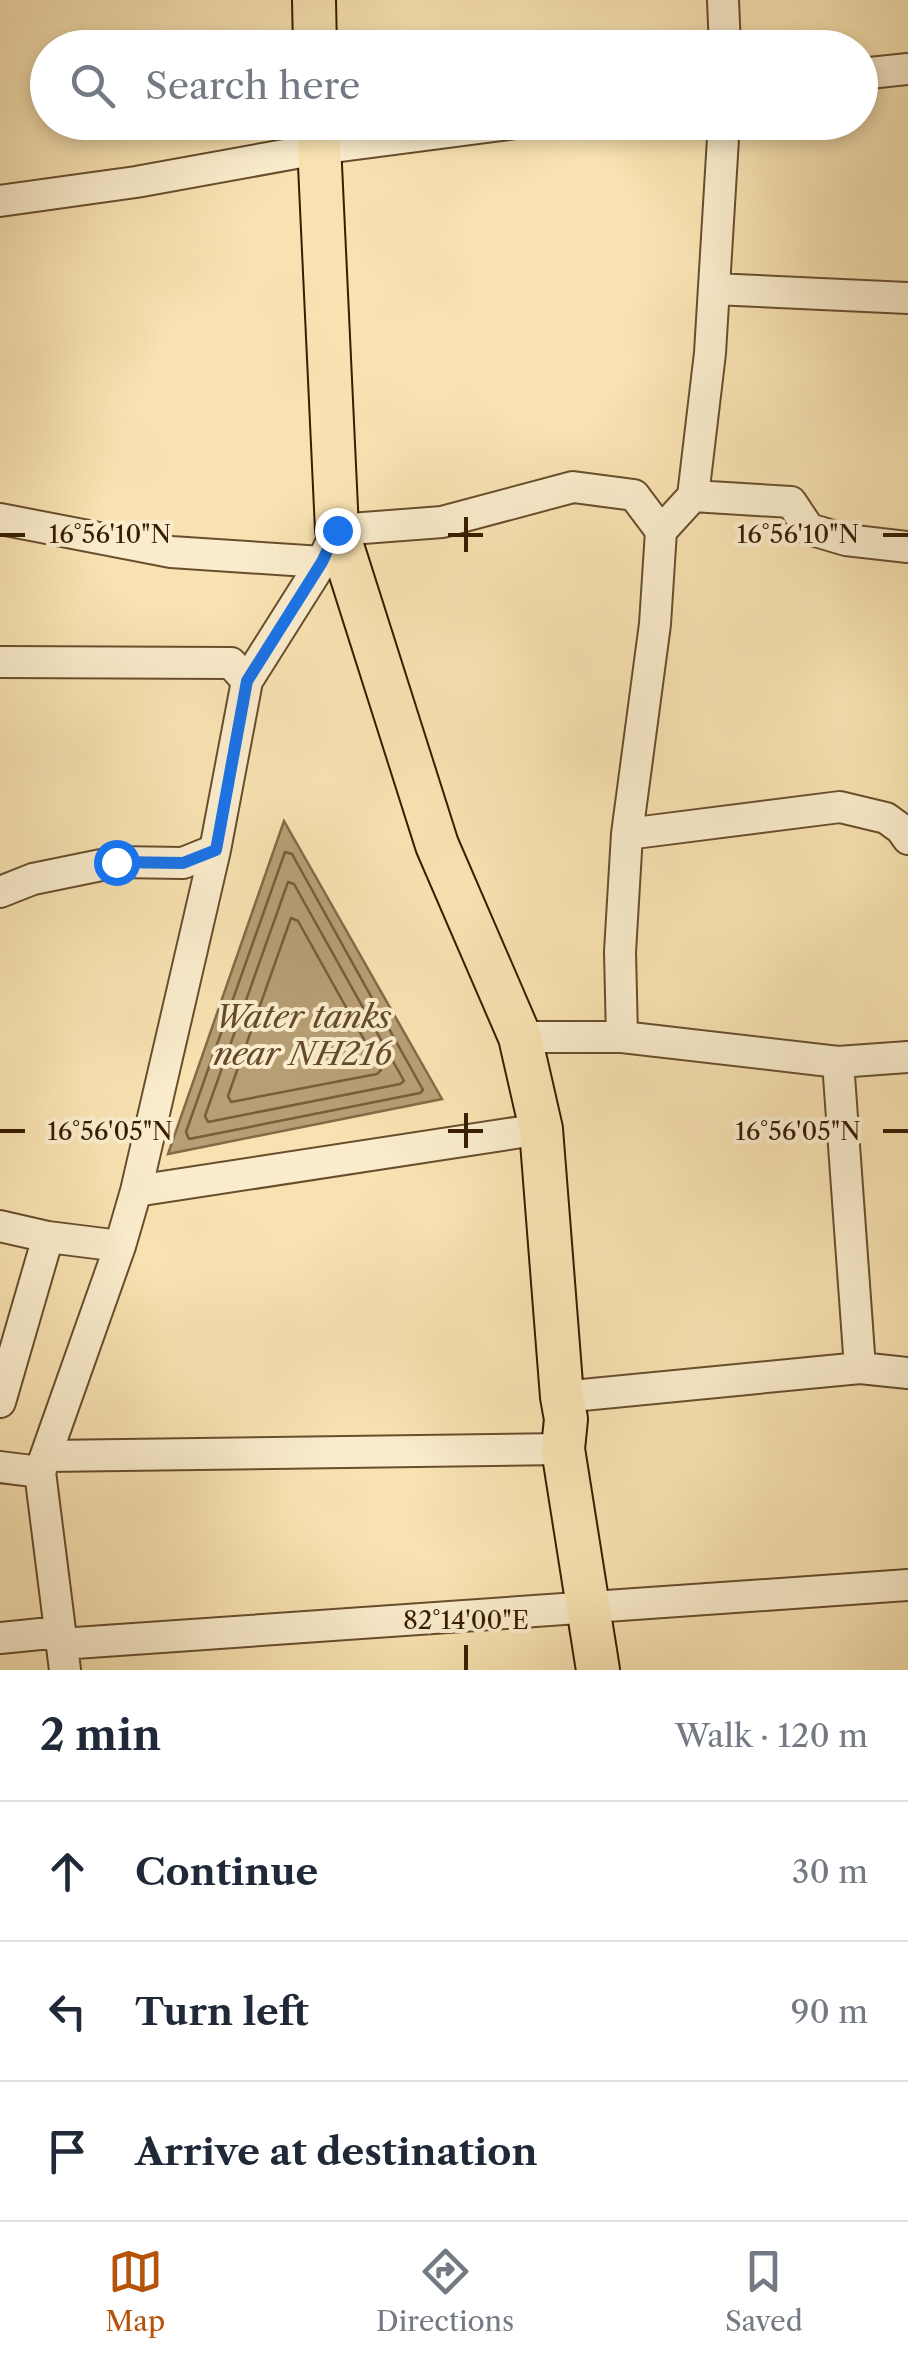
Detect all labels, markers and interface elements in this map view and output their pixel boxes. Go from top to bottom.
search box [30,30,878,140]
icon: search [65,58,120,113]
text: Search here [145,62,360,109]
route end [315,508,361,554]
text: 16°56'10"N [49,519,171,550]
text: 16°56'10"N [737,519,859,550]
route start [94,840,140,886]
water label: Water tanks near NH216 [213,997,393,1073]
text: 16°56'05"N [47,1116,173,1147]
text: 16°56'05"N [735,1116,861,1147]
text: 82°14'00"E [403,1605,529,1636]
text: 2 min [40,1709,161,1761]
text: Walk · 120 m [675,1716,868,1755]
icon: ahead [40,1844,95,1899]
text: Continue [135,1848,318,1895]
text: 30 m [792,1852,868,1891]
icon: left [40,1984,95,2039]
text: Turn left [135,1988,309,2035]
text: 90 m [791,1992,868,2031]
icon: arrive [40,2124,95,2179]
text: Arrive at destination [135,2128,538,2175]
tab: Map [105,2244,165,2338]
tab: Directions [376,2244,514,2338]
tab: Saved [725,2244,803,2338]

